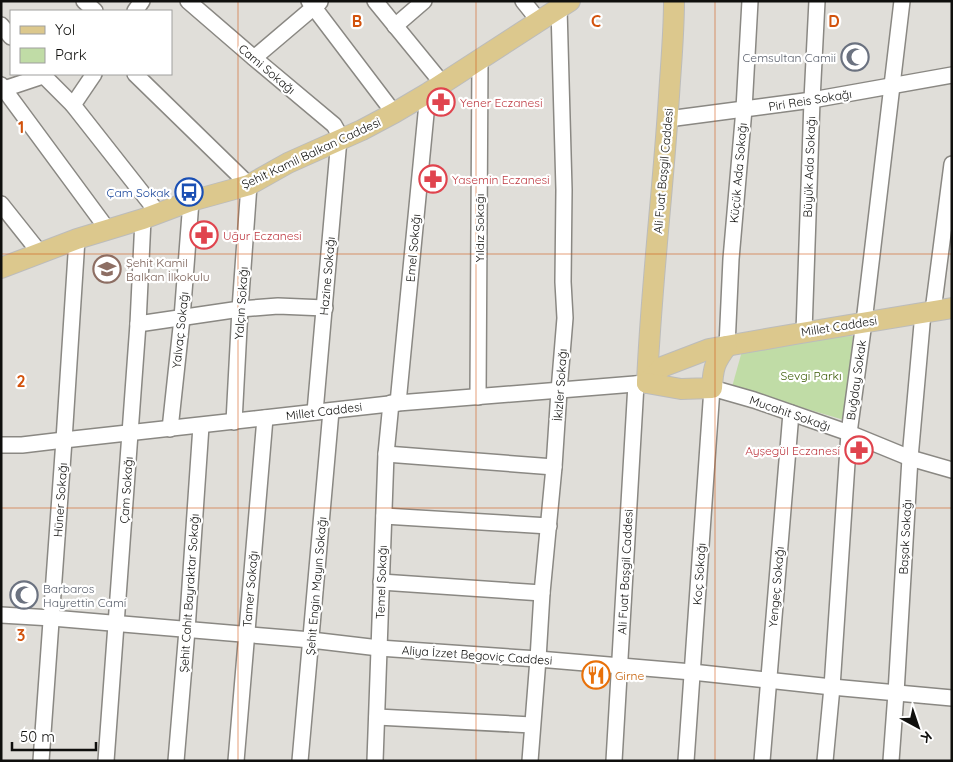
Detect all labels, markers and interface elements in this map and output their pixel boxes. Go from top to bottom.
legend [10,10,172,75]
text: B [352,11,362,31]
text: C [591,11,601,31]
text: D [828,11,840,31]
text: Yol [55,20,75,39]
street label: Cami Sokağı [236,41,298,97]
mosque icon: Cemsultan Camii [840,42,870,72]
text: Park [55,45,87,64]
place label: Cemsultan Camii [743,50,836,65]
street label: Piri Reis Sokağı [767,86,853,114]
pharmacy icon: Yener Eczanesi [426,87,456,117]
place label: Yener Eczanesi [460,95,543,110]
street label: Ali Fuat Başgil Caddesi [650,108,676,234]
street label: Şehit Kamil Balkan Caddesi [239,114,383,192]
street label: Büyük Ada Sokağı [800,116,818,218]
text: 1 [18,117,24,137]
street label: Küçük Ada Sokağı [726,122,750,224]
pharmacy icon: Yasemin Eczanesi [418,164,448,194]
place label: Yasemin Eczanesi [452,172,550,187]
bus stop icon: Çam Sokak [174,177,204,207]
place label: Çam Sokak [107,185,170,200]
street label: Yıldız Sokağı [472,194,487,262]
street label: Emel Sokağı [403,213,423,283]
pharmacy icon: Uğur Eczanesi [189,220,219,250]
place label: Uğur Eczanesi [223,228,302,243]
street label: Hazine Sokağı [316,236,338,316]
school or university icon: Şehit Kamil Balkan İlkokulu [92,254,122,284]
place label: Şehit Kamil Balkan İlkokulu [126,255,210,284]
street label: Yalçın Sokağı [231,266,251,340]
street label: Yalvaç Sokağı [169,291,191,369]
street label: Millet Caddesi [800,313,878,339]
street label: Buğday Sokak [843,339,869,421]
street label: İkizler Sokağı [550,348,570,422]
park label: Sevgi Parkı [780,368,842,383]
text: 2 [16,371,26,391]
street label: Mucahit Sokağı [748,392,832,434]
street label: Millet Caddesi [285,399,363,423]
pharmacy icon: Ayşegül Eczanesi [844,435,874,465]
place label: Ayşegül Eczanesi [745,443,840,458]
street label: Çam Sokağı [116,456,136,524]
street label: Hüner Sokağı [50,462,70,538]
street label: Başak Sokağı [896,499,914,575]
street label: Ali Fuat Başgil Caddesi [614,509,636,635]
street label: Şehit Cahit Bayraktar Sokağı [176,513,202,673]
street label: Şehit Engin Mayın Sokağı [302,516,330,656]
street label: Koç Sokağı [689,542,709,606]
street label: Temel Sokağı [372,545,390,619]
street label: Yengeç Sokağı [765,546,787,628]
street label: Tamer Sokağı [239,550,261,628]
mosque icon: Barbaros Hayrettin Cami [9,580,39,610]
place label: Barbaros Hayrettin Cami [43,581,126,610]
text: 3 [17,625,25,645]
street label: Aliya İzzet Begoviç Caddesi [401,642,553,668]
restaurant icon: Girne [581,660,611,690]
place label: Girne [615,668,644,683]
north arrow [893,702,943,752]
scale bar [12,720,96,752]
text: 50 m [20,727,55,746]
text: K [917,727,936,747]

